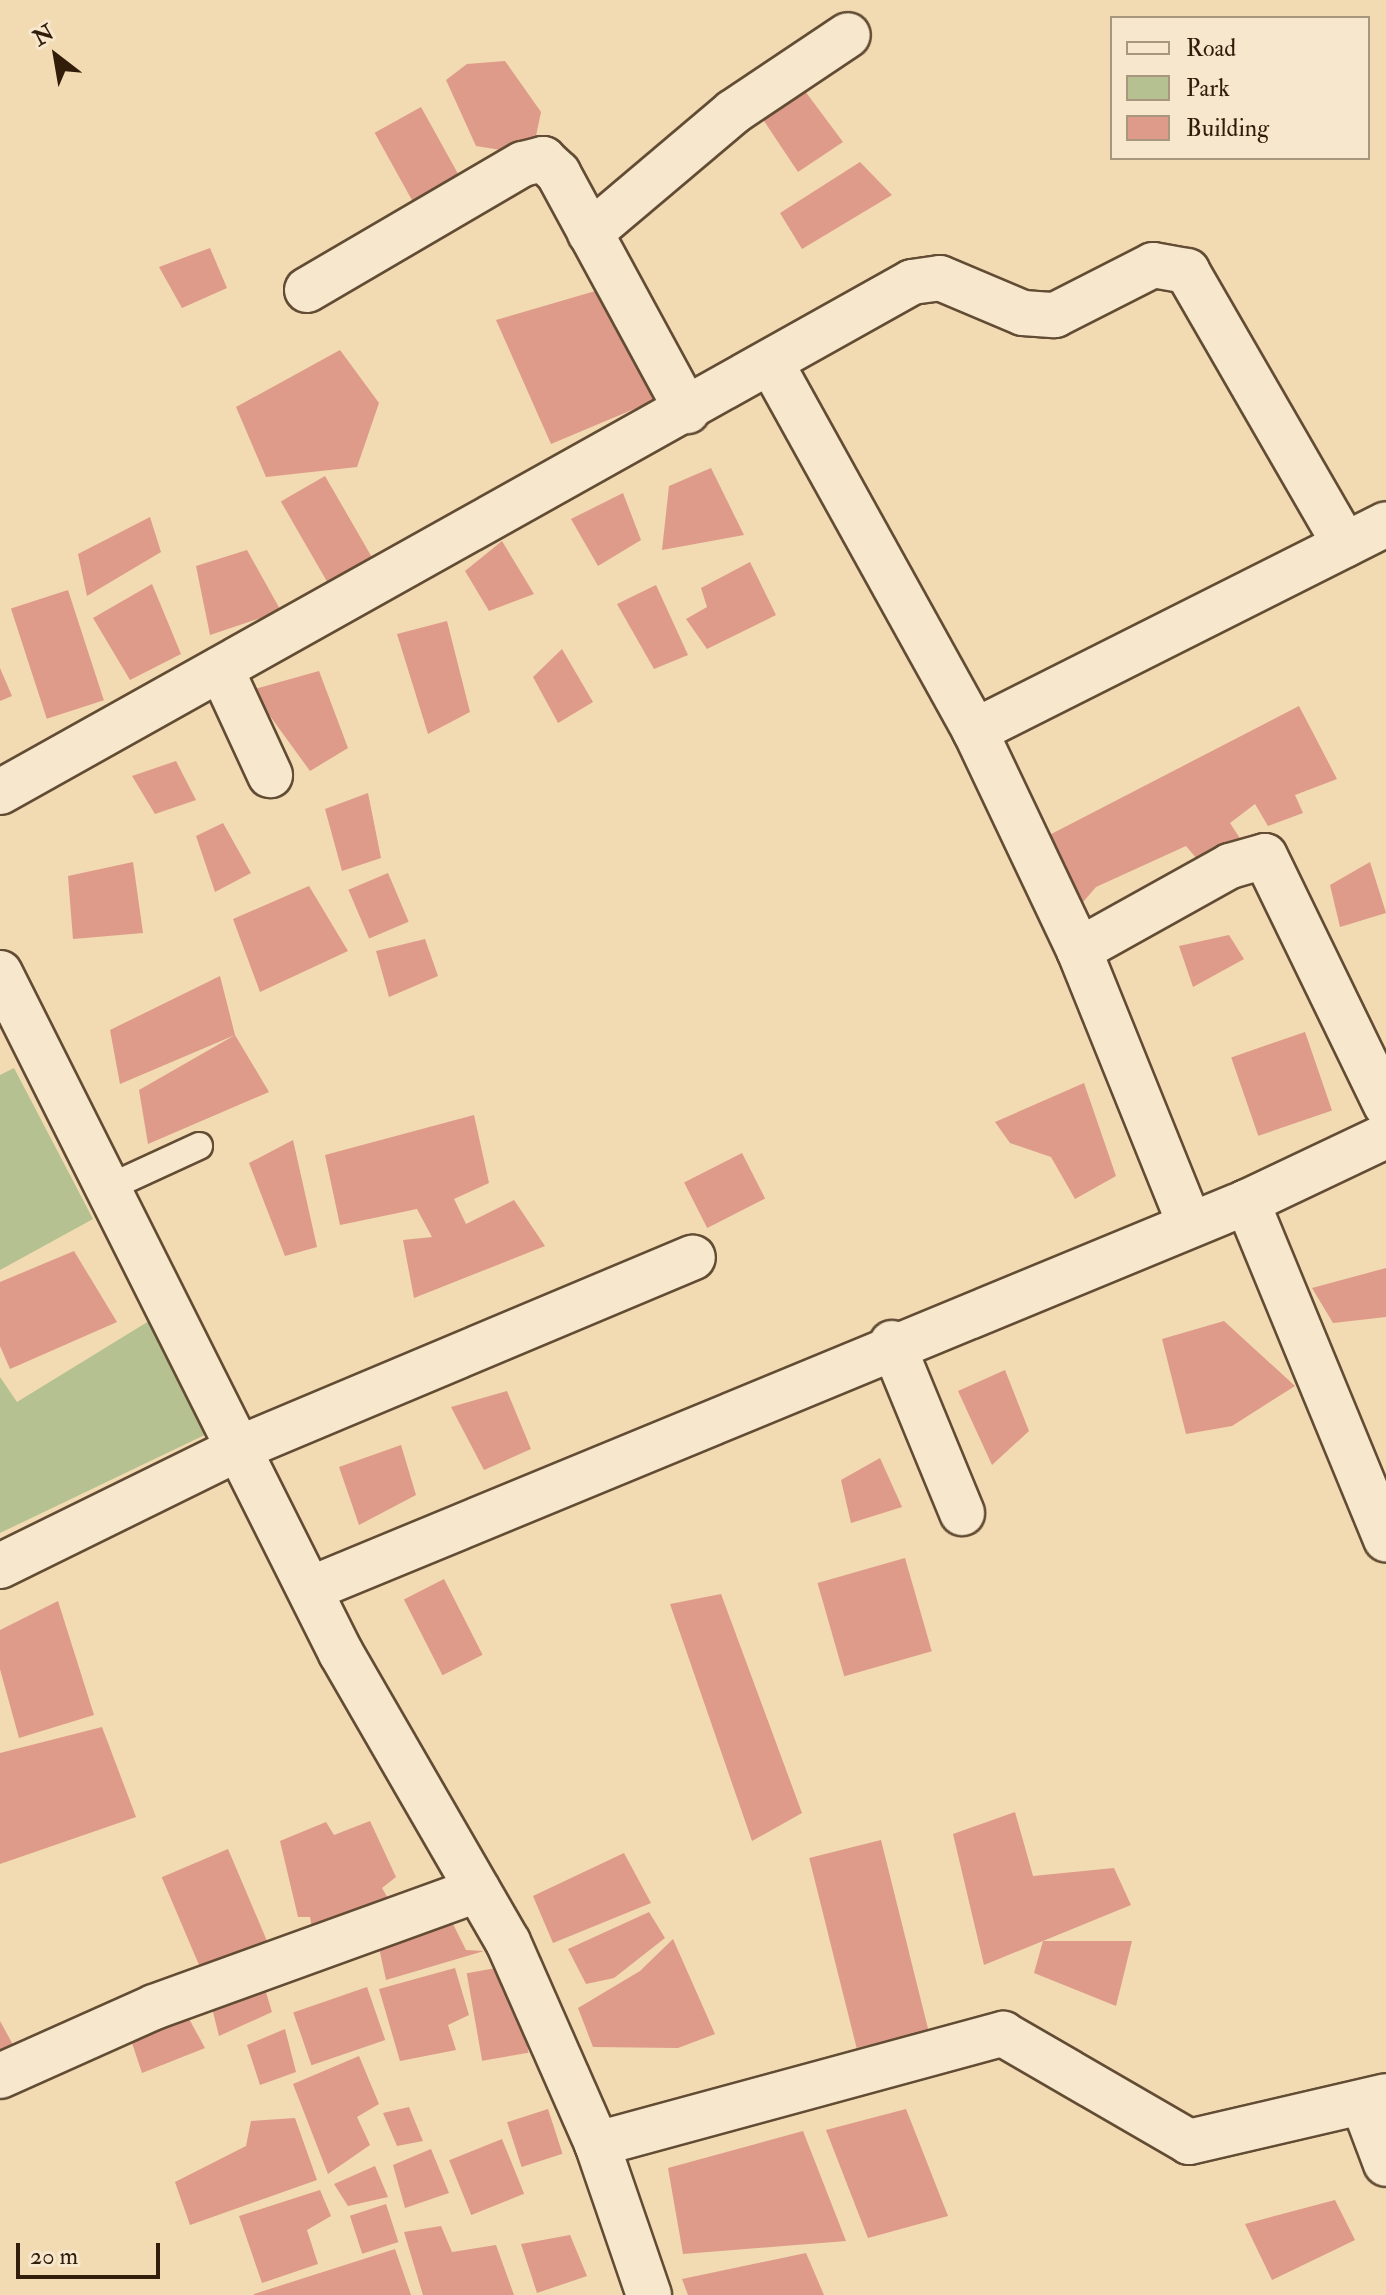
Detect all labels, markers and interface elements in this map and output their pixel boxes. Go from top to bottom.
north arrow [16,16,96,96]
legend [1110,16,1370,160]
text: N [28,18,59,53]
text: Road [1186,33,1236,64]
text: Park [1186,73,1230,104]
text: Building [1186,113,1269,144]
scale bar [20,2227,164,2277]
text: 20 m [30,2241,78,2272]

